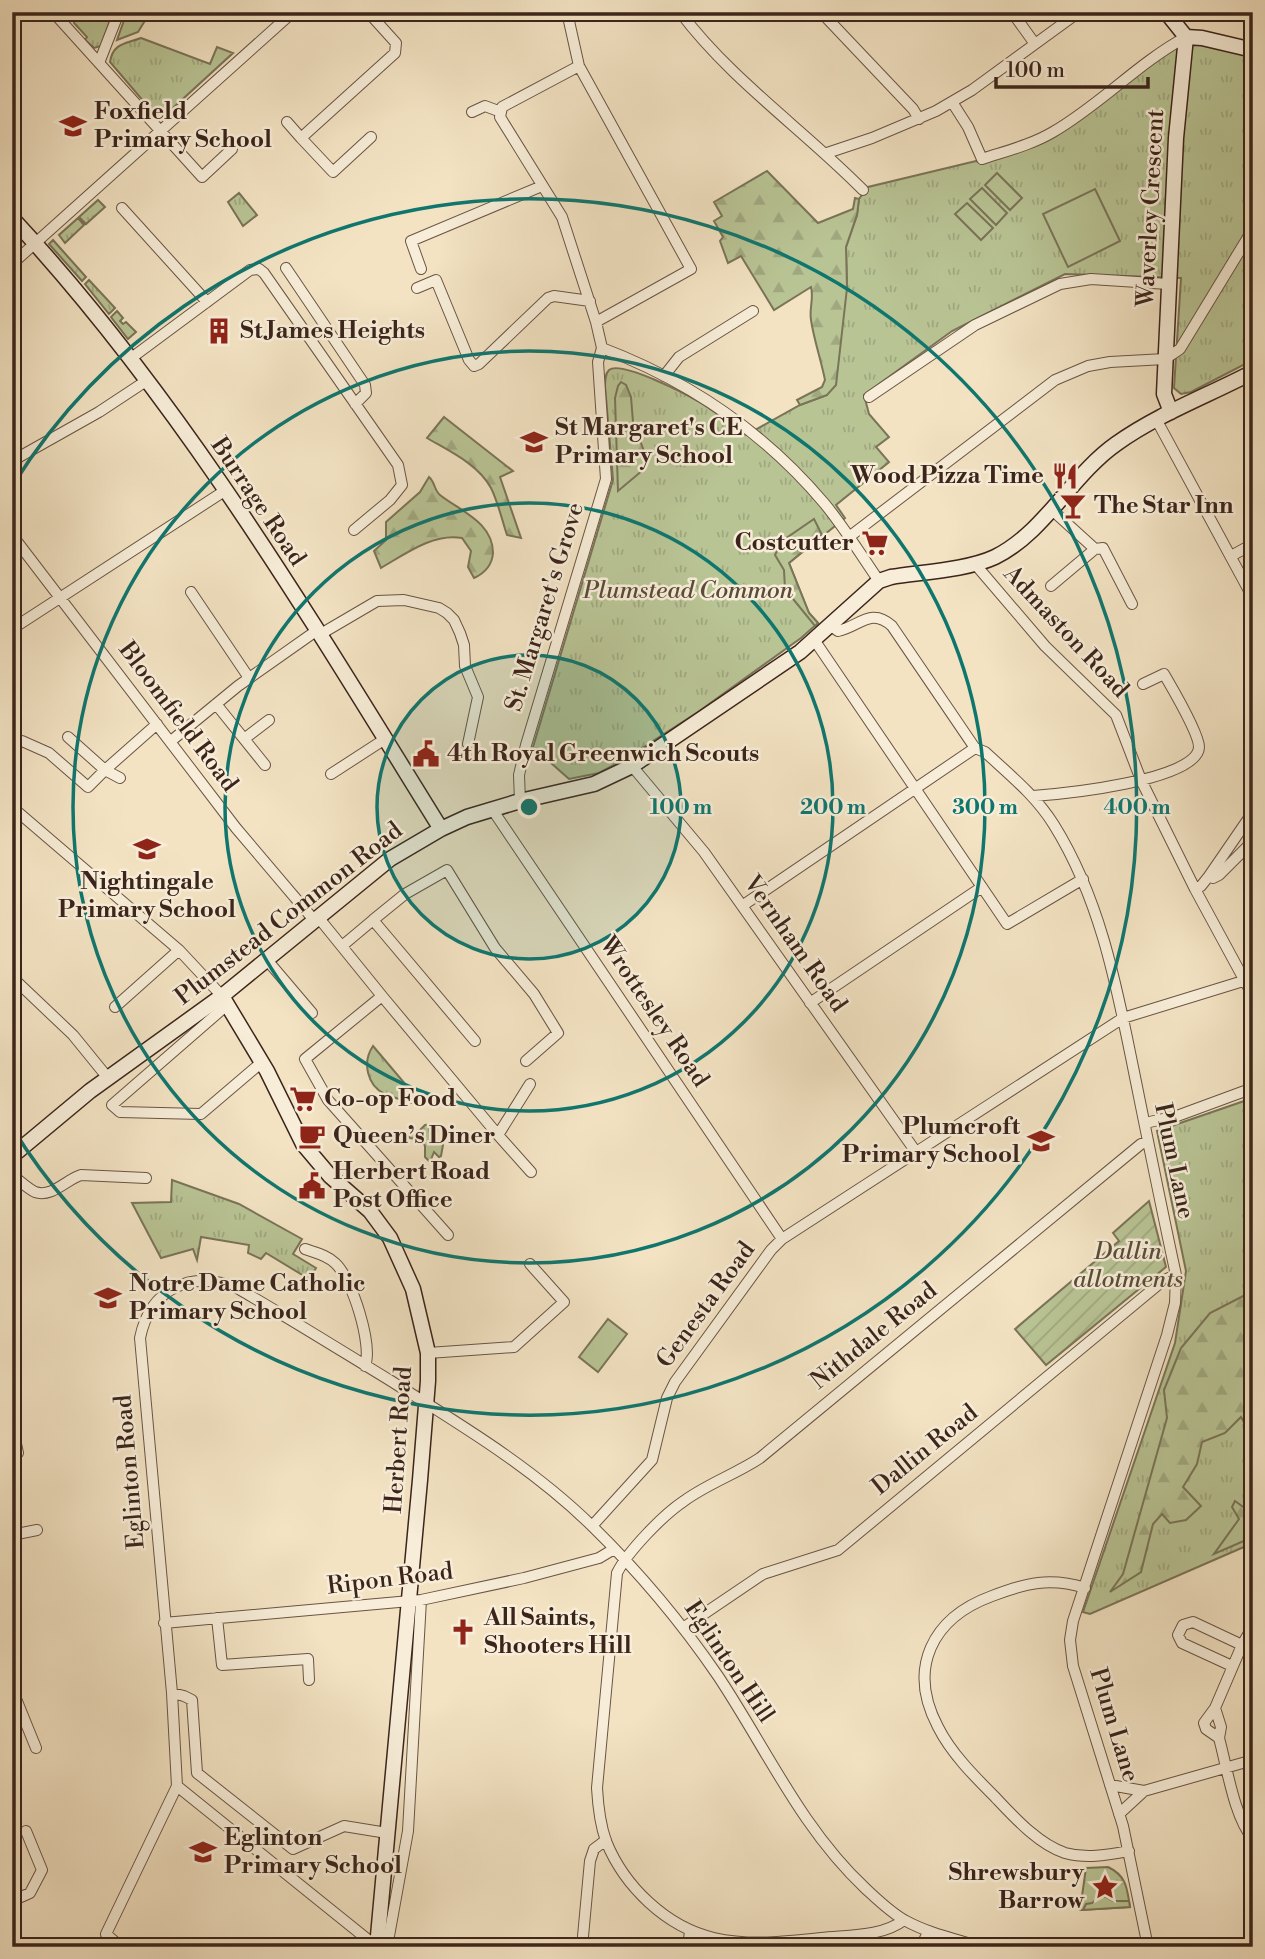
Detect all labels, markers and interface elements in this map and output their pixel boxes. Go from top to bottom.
scale bar [996,46,1148,90]
text: 100 m [1006,58,1065,84]
place label: Foxfield Primary School [94,97,272,155]
street label: Waverley Crescent [1131,108,1171,309]
school or university icon: Foxfield Primary School [58,111,88,141]
building icon: St James Heights [204,316,234,346]
place label: St James Heights [240,316,425,346]
place label: St Margaret's CE Primary School [555,413,742,471]
school or university icon: St Margaret's CE Primary School [519,427,549,457]
street label: Burrage Road [203,431,312,572]
place label: Wood Pizza Time [849,461,1044,491]
restaurant icon: Wood Pizza Time [1050,461,1080,491]
bar icon: The Star Inn [1058,491,1088,521]
place label: The Star Inn [1094,491,1234,521]
street label: St. Margaret's Grove [499,499,591,715]
place label: Costcutter [735,528,854,558]
supermarket icon: Costcutter [860,528,890,558]
street label: Admaston Road [996,559,1135,705]
park label: Plumstead Common [582,576,794,606]
street label: Bloomfield Road [111,635,244,798]
public building icon: 4th Royal Greenwich Scouts [411,739,441,769]
place label: 4th Royal Greenwich Scouts [447,739,759,769]
centre of rings [517,795,541,819]
text: 100 m [650,795,712,821]
text: 200 m [800,795,866,821]
text: 300 m [952,795,1018,821]
text: 400 m [1103,795,1171,821]
street label: Plumstead Common Road [169,816,409,1012]
school or university icon: Nightingale Primary School [132,834,162,864]
place label: Nightingale Primary School [58,867,236,925]
street label: Vernham Road [736,869,853,1019]
street label: Wrottesley Road [592,930,716,1093]
supermarket icon: Co-op Food [288,1084,318,1114]
place label: Co-op Food [324,1084,456,1114]
street label: Plum Lane [1147,1100,1201,1222]
place label: Plumcroft Primary School [842,1112,1020,1170]
cafe icon: Queen’s Diner [297,1121,327,1151]
place label: Queen’s Diner [333,1121,495,1151]
school or university icon: Plumcroft Primary School [1026,1126,1056,1156]
place label: Herbert Road Post Office [333,1157,490,1215]
public building icon: Herbert Road Post Office [297,1171,327,1201]
street label: Genesta Road [650,1236,762,1374]
park label: Dallin allotments [1073,1237,1183,1295]
place label: Notre Dame Catholic Primary School [129,1269,366,1327]
street label: Nithdale Road [805,1276,944,1396]
school or university icon: Notre Dame Catholic Primary School [93,1283,123,1313]
street label: Herbert Road [379,1365,419,1515]
street label: Eglinton Road [108,1393,152,1550]
street label: Dallin Road [866,1398,984,1502]
street label: Ripon Road [325,1556,455,1602]
street label: Eglinton Hill [677,1595,781,1729]
place label: All Saints, Shooters Hill [483,1603,632,1661]
church icon: All Saints, Shooters Hill [448,1617,478,1647]
street label: Plum Lane [1082,1664,1146,1786]
place label: Eglinton Primary School [224,1823,402,1881]
school or university icon: Eglinton Primary School [188,1837,218,1867]
place label: Shrewsbury Barrow [949,1858,1085,1916]
place icon: Shrewsbury Barrow [1090,1872,1120,1902]

